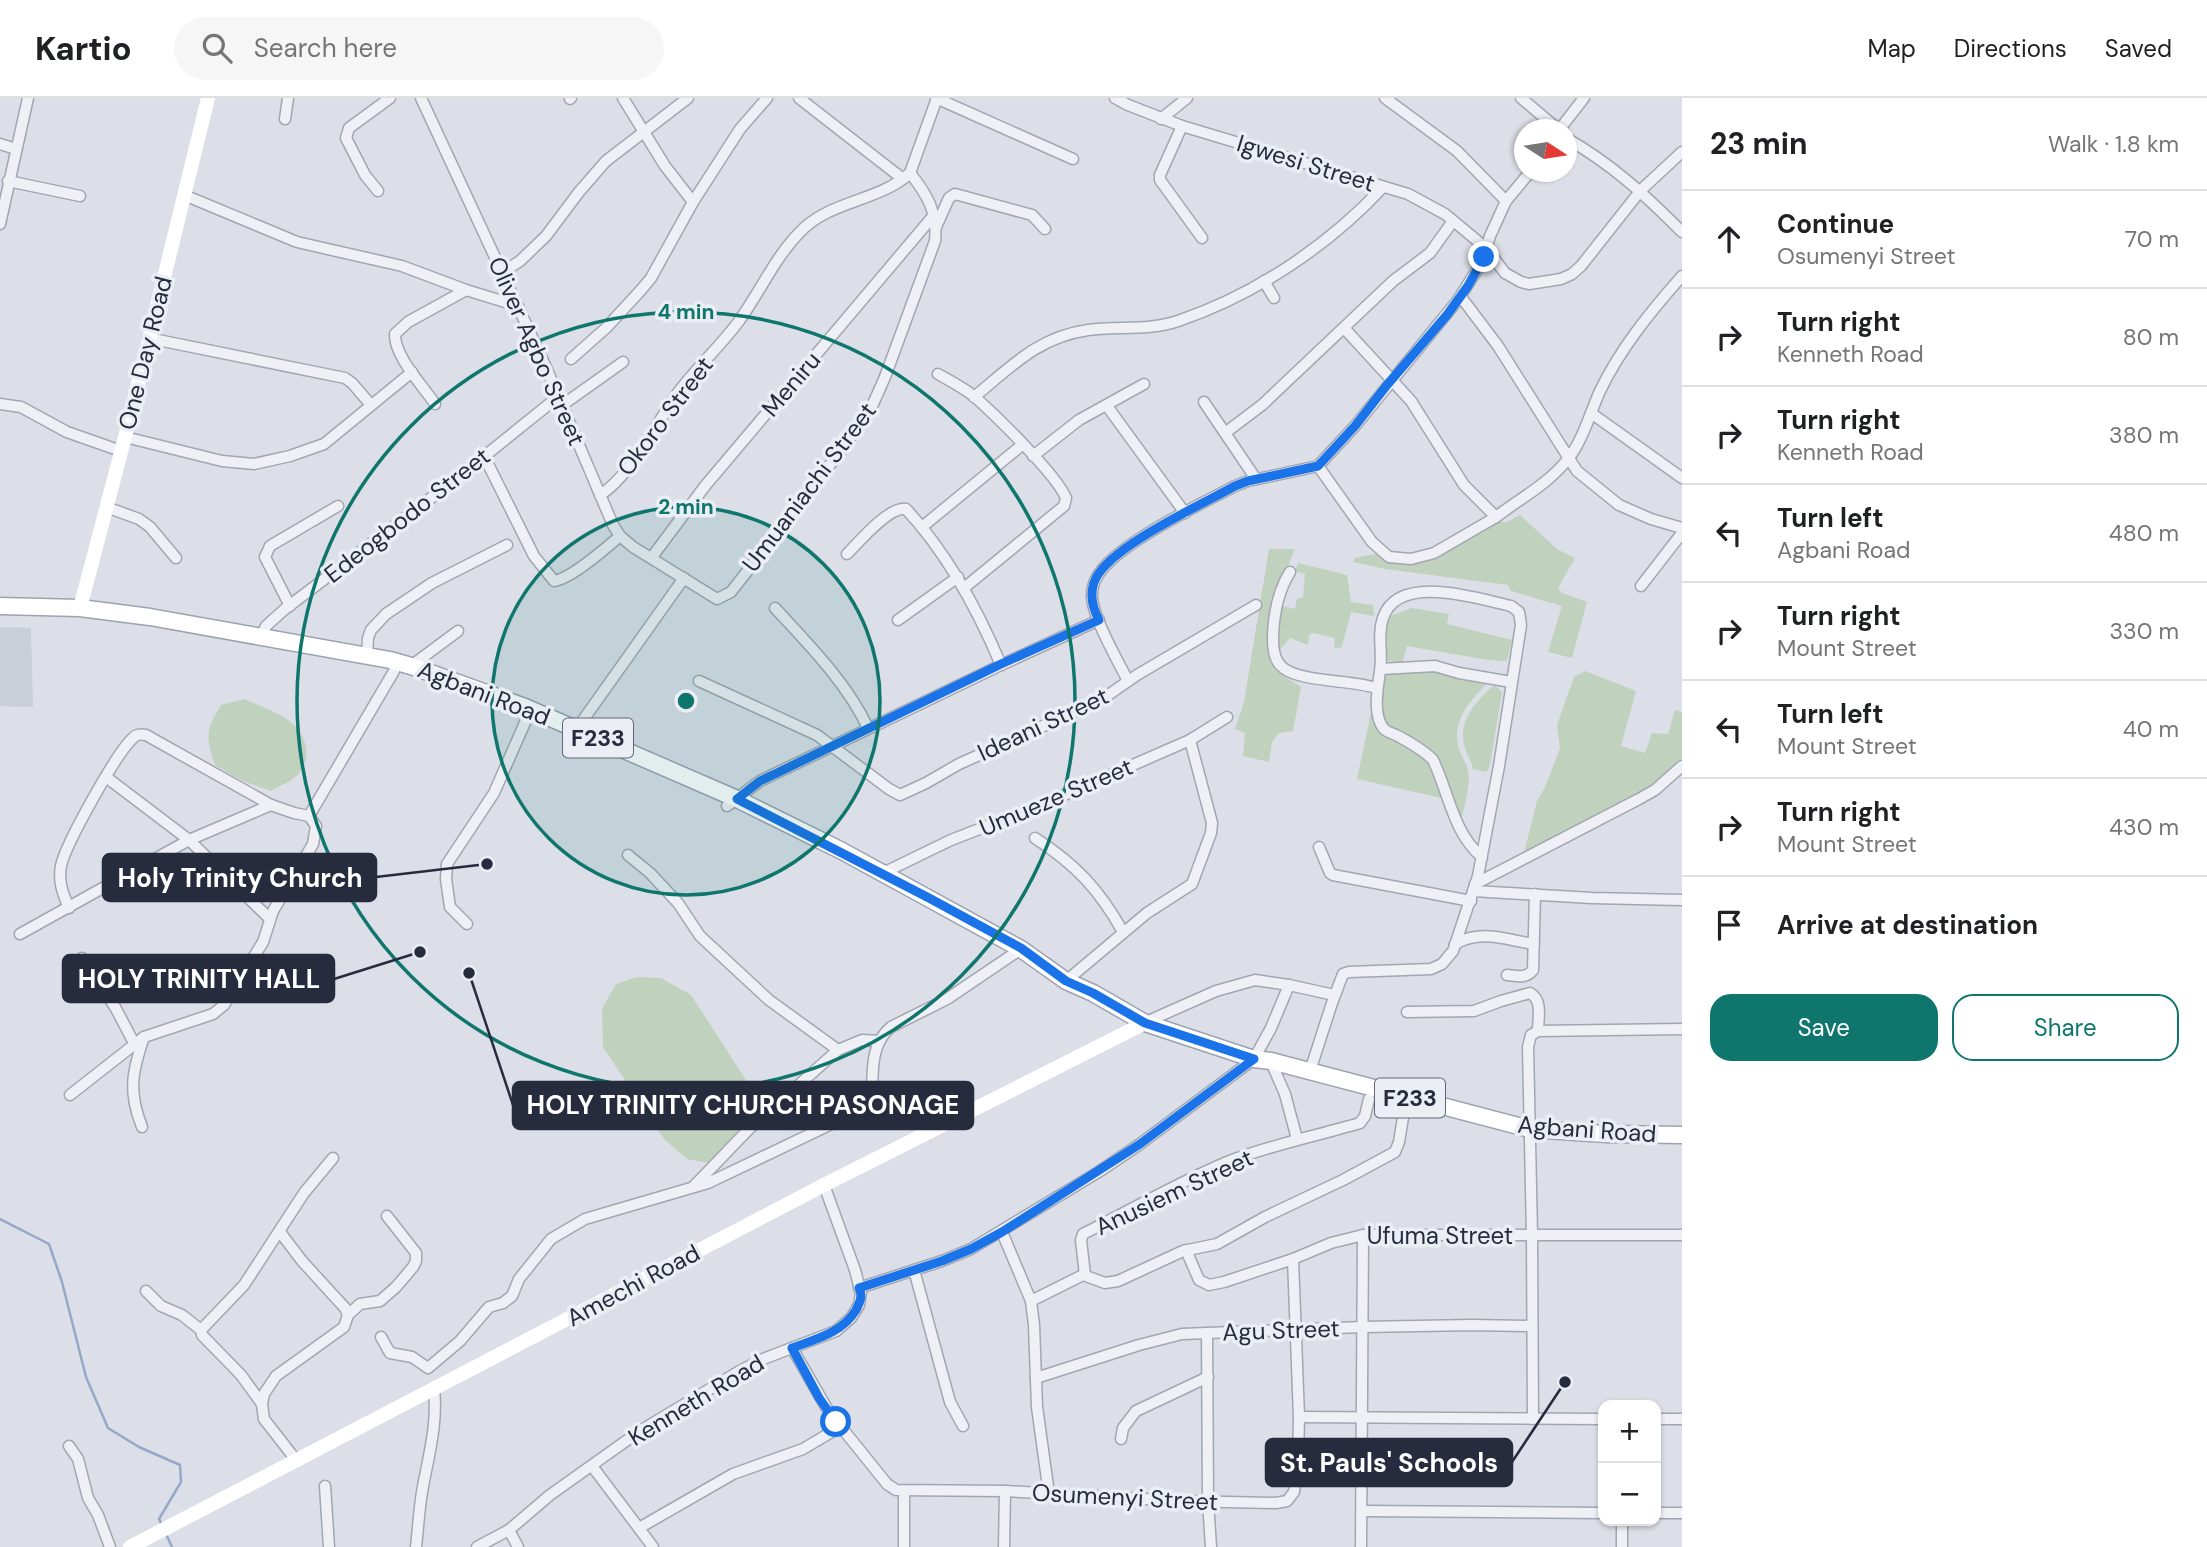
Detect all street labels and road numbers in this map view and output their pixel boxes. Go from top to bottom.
street label: Igwesi Street [1233,127,1379,199]
street label: Oliver Agbo Street [481,252,593,450]
street label: One Day Road [111,273,179,433]
street label: Meniru [755,345,827,423]
street label: Okoro Street [610,350,720,482]
street label: Umuaniachi Street [735,396,883,578]
street label: Edeogbodo Street [318,441,496,589]
street label: Agbani Road [413,654,555,732]
street label: Ideani Street [972,680,1114,768]
road number: F233 [563,718,633,758]
street label: Umueze Street [975,751,1137,843]
road number: F233 [1375,1079,1445,1118]
street label: Agbani Road [1516,1109,1658,1149]
street label: Anusiem Street [1090,1142,1258,1242]
street label: Ufuma Street [1367,1220,1513,1251]
street label: Amechi Road [561,1237,705,1333]
street label: Agu Street [1222,1312,1340,1348]
street label: Kenneth Road [622,1347,770,1453]
street label: Osumenyi Street [1031,1477,1219,1517]

